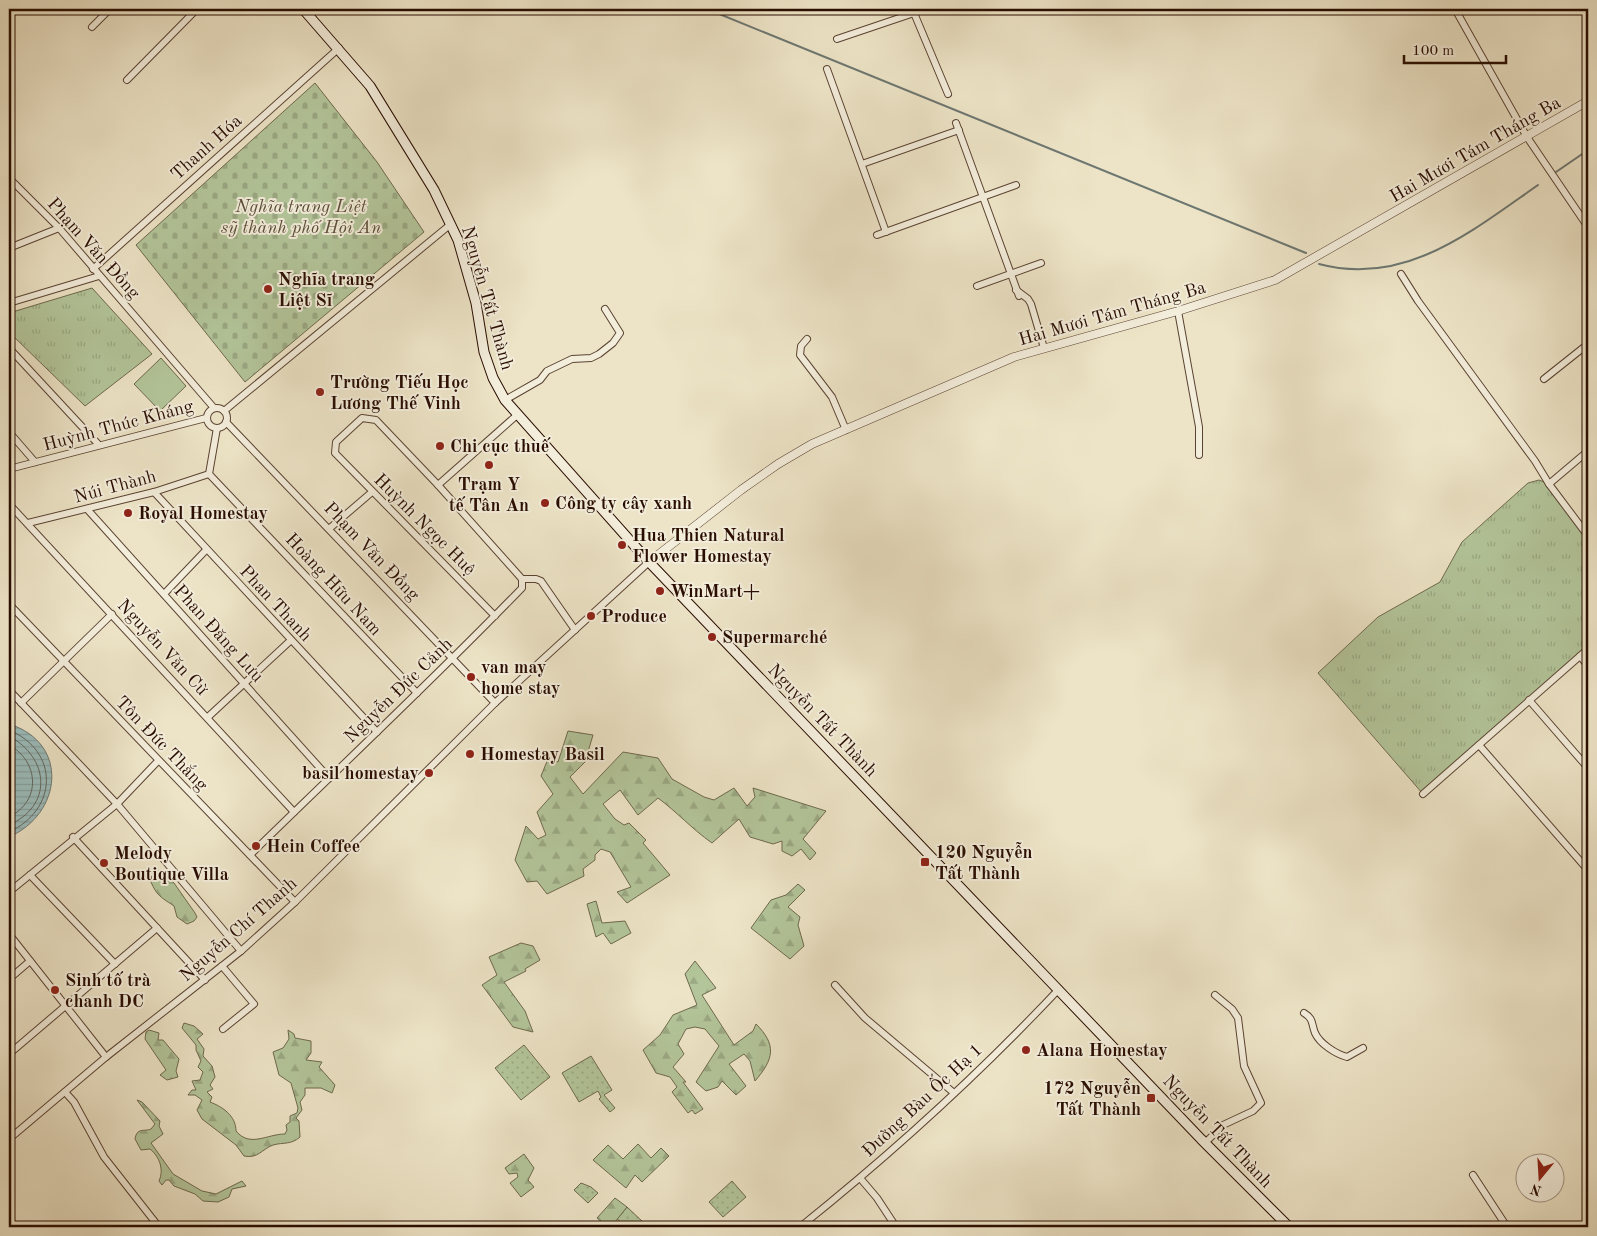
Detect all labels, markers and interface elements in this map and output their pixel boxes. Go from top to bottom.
scale bar [1404,32,1507,64]
text: 100 m [1412,44,1454,59]
street label: Hai Mươi Tám Tháng Ba [1387,94,1564,206]
street label: Thanh Hóa [168,112,246,184]
street label: Phạm Văn Đồng [43,193,146,303]
park label: Nghĩa trang Liệt sỹ thành phố Hội An [221,198,381,237]
street label: Nguyễn Tất Thành [458,224,518,373]
place label: Nghĩa trang Liệt Sĩ [278,271,375,310]
street label: Hai Mươi Tám Tháng Ba [1017,279,1208,349]
marker: Nghĩa trang Liệt Sĩ [262,283,274,295]
place label: Trường Tiếu Học Lương Thế Vinh [330,373,469,413]
marker: Trường Tiếu Học Lương Thế Vinh [314,386,326,398]
street label: Huỳnh Thúc Kháng [41,397,196,455]
place label: Chi cục thuế [450,437,551,456]
marker: Chi cục thuế [434,440,446,452]
marker: Trạm Y tế Tân An [483,459,495,471]
street label: Núi Thành [72,467,159,507]
street label: Huỳnh Ngọc Huệ [370,470,479,579]
place label: Trạm Y tế Tân An [449,476,529,515]
place label: Công ty cây xanh [555,495,692,513]
street label: Phạm Văn Đồng [320,497,425,605]
marker: Công ty cây xanh [539,497,551,509]
place label: Royal Homestay [138,505,268,523]
marker: Royal Homestay [122,507,134,519]
place label: Hua Thien Natural Flower Homestay [632,527,785,566]
street label: Hoàng Hữu Nam [282,530,385,639]
marker: Hua Thien Natural Flower Homestay [616,539,628,551]
street label: Phan Thanh [236,562,315,645]
street label: Phan Đăng Lưu [170,582,267,686]
place label: WinMart+ [670,583,760,601]
marker: WinMart+ [654,585,666,597]
street label: Nguyễn Văn Cừ [114,595,213,699]
place label: Produce [601,608,667,626]
marker: Produce [585,610,597,622]
place label: Supermarché [722,629,828,647]
marker: Supermarché [706,631,718,643]
street label: Nguyễn Đức Cảnh [340,633,456,747]
place label: van may home stay [481,659,560,698]
street label: Nguyễn Tất Thành [764,659,882,781]
marker: van may home stay [465,671,477,683]
street label: Tôn Đức Thắng [112,691,213,795]
place label: Homestay Basil [480,746,605,764]
marker: Homestay Basil [464,748,476,760]
place label: basil homestay [302,765,419,783]
marker: basil homestay [423,767,435,779]
place label: Hein Coffee [266,838,360,856]
marker: Hein Coffee [250,840,262,852]
place label: 120 Nguyễn Tất Thành [935,841,1033,883]
place label: Melody Boutique Villa [114,845,229,884]
marker: 120 Nguyễn Tất Thành [919,856,931,868]
marker: Melody Boutique Villa [98,857,110,869]
street label: Nguyễn Chí Thanh [175,873,301,985]
place label: Sinh tố trà chanh DC [65,971,151,1011]
marker: Sinh tố trà chanh DC [49,984,61,996]
street label: Đường Bàu Ốc Hạ 1 [855,1036,986,1161]
place label: Alana Homestay [1036,1042,1168,1060]
marker: Alana Homestay [1020,1044,1032,1056]
street label: Nguyễn Tất Thành [1159,1070,1277,1192]
place label: 172 Nguyễn Tất Thành [1043,1077,1141,1119]
marker: 172 Nguyễn Tất Thành [1145,1092,1157,1104]
north arrow [1514,1154,1564,1204]
text: N [1529,1181,1544,1198]

